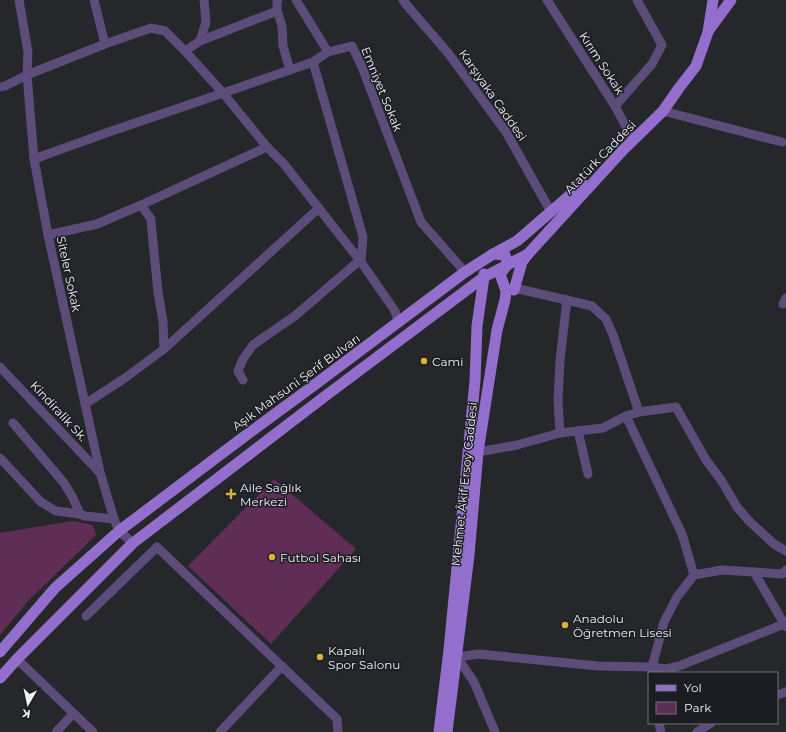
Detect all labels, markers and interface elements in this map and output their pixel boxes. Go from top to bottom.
street label: Kırım Sokak [576,29,628,98]
street label: Emniyet Sokak [358,45,406,134]
street label: Karşıyaka Caddesi [456,46,530,144]
street label: Atatürk Caddesi [561,117,639,197]
street label: Siteler Sokak [54,235,85,314]
street label: Aşık Mahsuni Şerif Bulvarı [229,331,363,433]
place label: Cami [432,354,463,369]
marker: Cami [419,356,429,366]
street label: Kindiralik Sk. [27,378,91,444]
street label: Mehmet Âkif Ersoy Caddesi [448,401,480,567]
place label: Aile Sağlık Merkezi [240,480,303,509]
marker: Aile Sağlık Merkezi [225,488,237,500]
place label: Futbol Sahası [280,550,361,565]
marker: Futbol Sahası [267,552,277,562]
place label: Anadolu Öğretmen Lisesi [573,611,672,640]
marker: Anadolu Öğretmen Lisesi [560,620,570,630]
place label: Kapalı Spor Salonu [328,643,400,672]
marker: Kapalı Spor Salonu [315,652,325,662]
legend [648,672,778,724]
text: Yol [684,680,702,695]
north arrow [8,684,48,724]
text: Park [684,700,712,715]
text: K [20,706,32,721]

